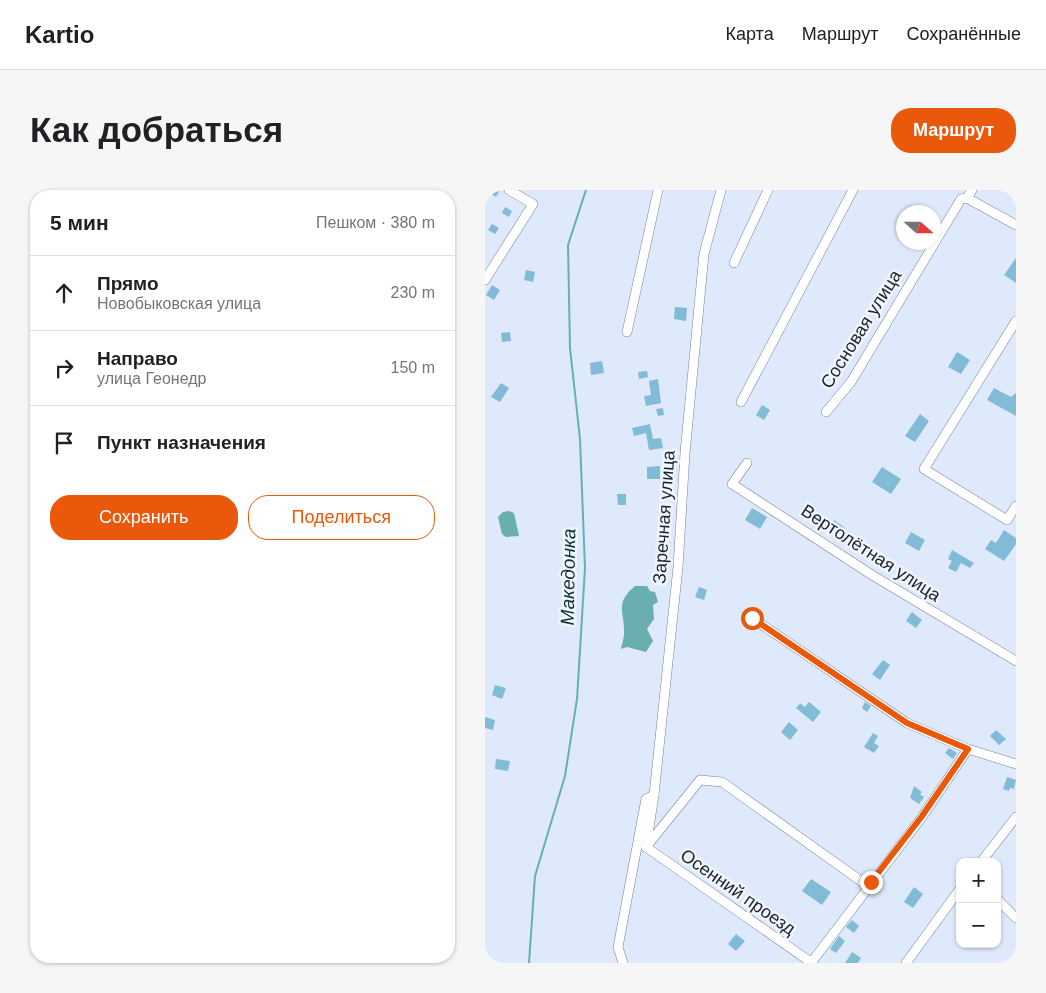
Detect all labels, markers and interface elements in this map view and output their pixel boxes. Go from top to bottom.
text: Kartio [25,21,94,48]
text: Карта [726,24,774,44]
text: Маршрут [802,24,878,44]
text: Сохранённые [906,24,1021,44]
button: Маршрут [891,108,1016,153]
text: Как добраться [30,110,283,149]
north arrow [896,205,941,250]
text: 5 мин [50,211,109,234]
text: Пешком · 380 m [316,214,435,231]
street label: Сосновая улица [817,265,906,392]
text: Прямо [97,273,159,294]
icon: ahead [50,279,78,307]
text: 230 m [391,284,435,301]
text: Новобыковская улица [97,295,261,312]
text: Направо [97,348,178,369]
icon: right [50,354,78,382]
text: 150 m [391,359,435,376]
text: улица Геонедр [97,370,206,387]
icon: arrive [50,429,78,457]
text: Пункт назначения [97,432,266,453]
street label: Заречная улица [649,449,679,584]
button: Сохранить [50,495,238,540]
button: Поделиться [248,495,435,540]
street label: Вертолётная улица [798,500,945,606]
water label: Македонка [557,528,579,626]
route start [741,607,764,630]
street label: Осенний проезд [677,845,800,939]
map controls [956,858,1001,948]
button: + [956,858,1001,903]
route end [860,871,883,894]
button: − [956,903,1001,948]

